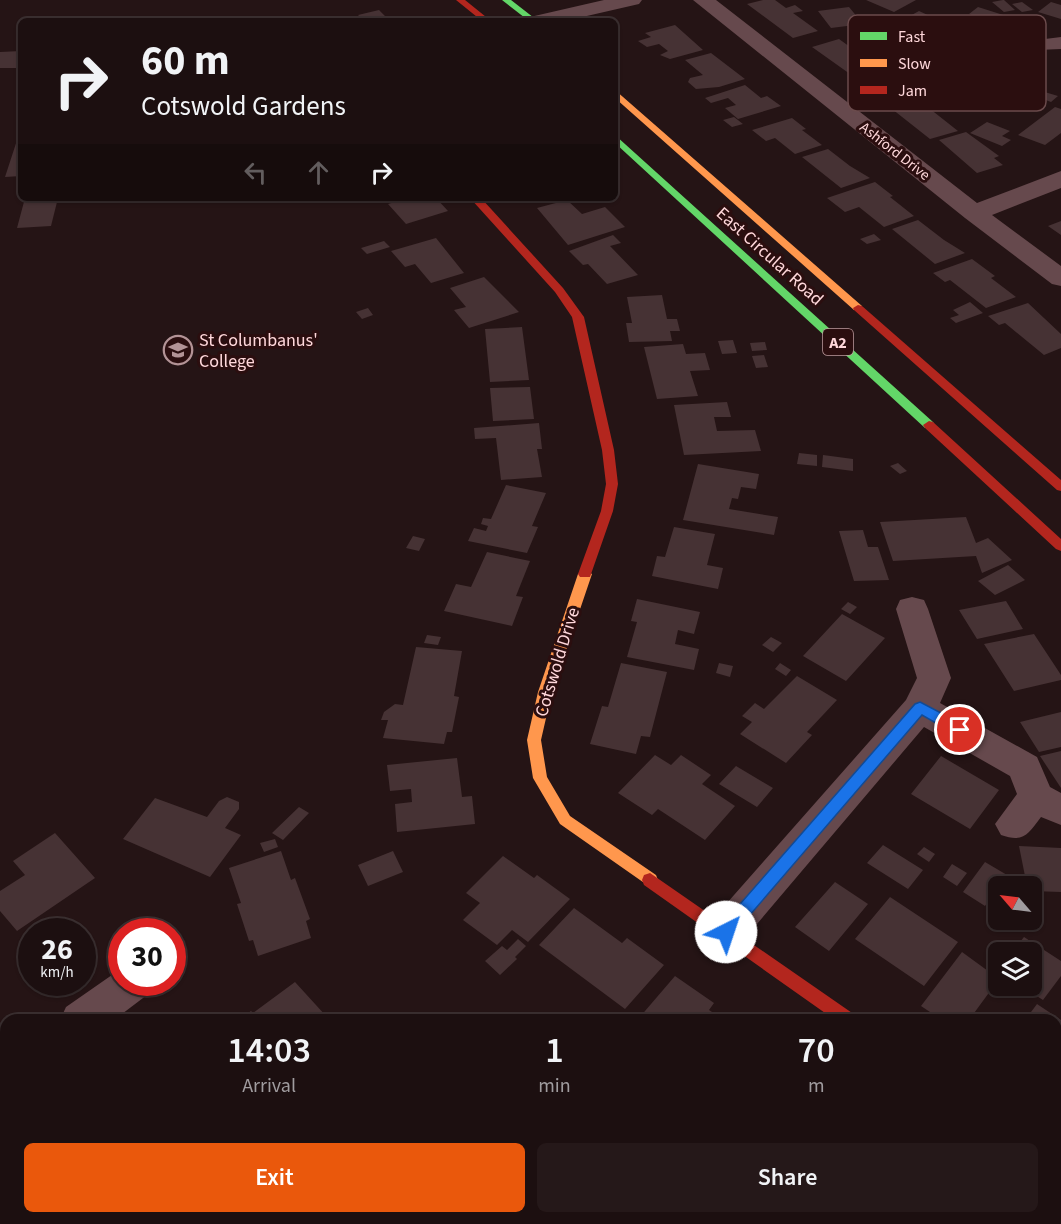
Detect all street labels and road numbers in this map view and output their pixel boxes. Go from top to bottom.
street label: Ashford Drive [855,117,934,186]
street label: East Circular Road [711,201,829,311]
road number: A2 [823,329,853,355]
street label: Cotswold Drive [529,604,586,720]

